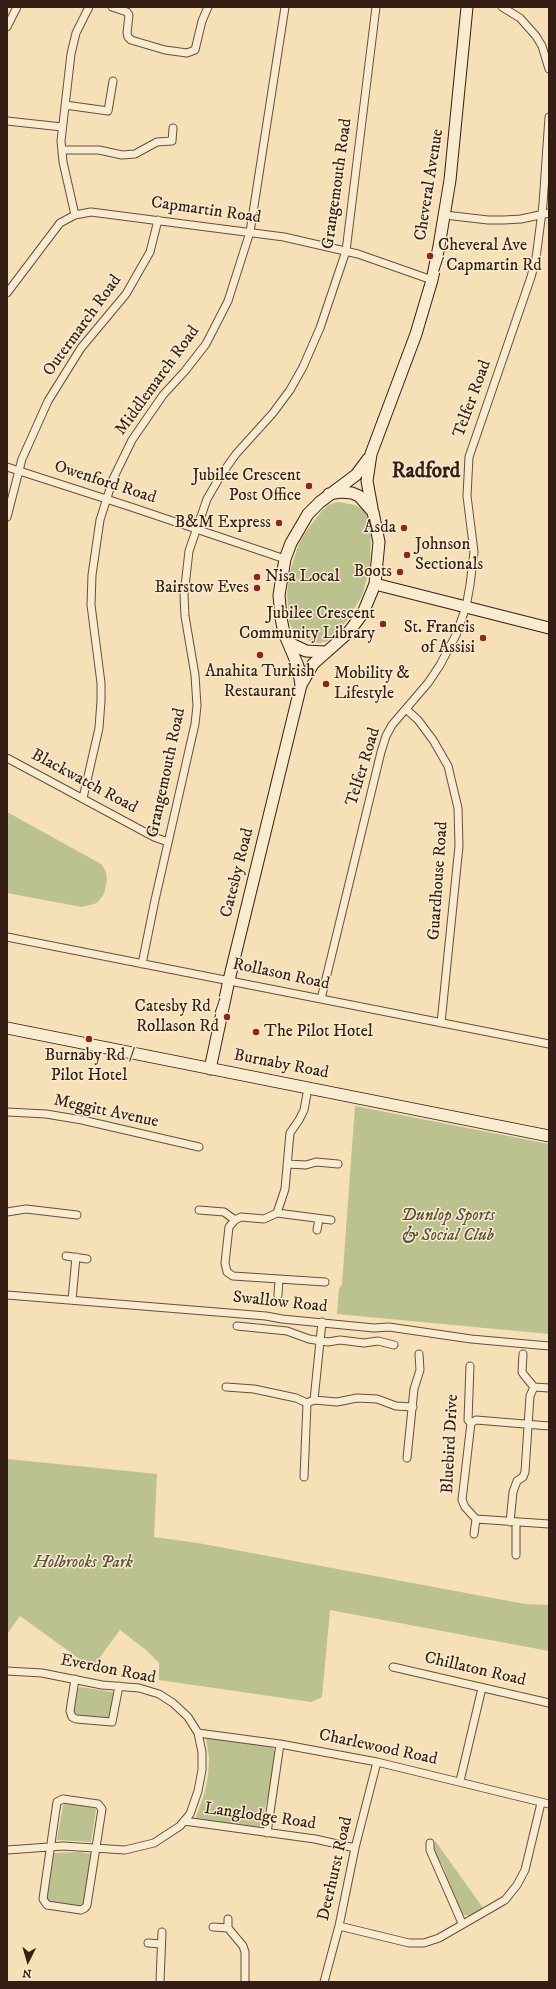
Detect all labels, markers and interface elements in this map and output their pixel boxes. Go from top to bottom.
street label: Grangemouth Road [319,117,357,251]
street label: Cheveral Avenue [411,128,449,242]
street label: Capmartin Road [150,193,262,229]
place label: Cheveral Ave / Capmartin Rd [438,236,542,276]
marker: Cheveral Ave / Capmartin Rd [425,251,435,261]
street label: Outermarch Road [39,271,127,381]
street label: Middlemarch Road [111,322,205,440]
street label: Telfer Road [450,358,496,440]
street label: Owenford Road [51,457,159,509]
district label: Radford [392,460,460,486]
place label: Jubilee Crescent Post Office [192,466,301,506]
marker: Jubilee Crescent Post Office [304,481,314,491]
place label: B&M Express [174,513,271,533]
marker: B&M Express [274,518,284,528]
place label: Asda [364,518,396,538]
marker: Asda [399,523,409,533]
place label: Johnson Sectionals [415,535,483,575]
marker: Johnson Sectionals [402,550,412,560]
place label: Boots [354,562,392,582]
place label: Nisa Local [265,567,340,587]
marker: Boots [395,567,405,577]
marker: Nisa Local [252,572,262,582]
place label: Bairstow Eves [155,578,249,598]
marker: Bairstow Eves [252,583,262,593]
place label: Jubilee Crescent Community Library [239,604,375,644]
place label: St. Francis of Assisi [404,618,475,658]
marker: Jubilee Crescent Community Library [378,619,388,629]
marker: St. Francis of Assisi [478,633,488,643]
marker: Anahita Turkish Restaurant [255,650,265,660]
place label: Anahita Turkish Restaurant [205,662,315,702]
place label: Mobility & Lifestyle [334,664,410,704]
marker: Mobility & Lifestyle [321,679,331,689]
street label: Grangemouth Road [143,706,191,840]
street label: Telfer Road [342,725,386,809]
street label: Blackwatch Road [27,745,141,819]
street label: Guardhouse Road [425,821,453,941]
street label: Catesby Road [217,826,259,920]
street label: Rollason Road [231,955,331,995]
place label: Catesby Rd / Rollason Rd [135,997,219,1037]
marker: Catesby Rd / Rollason Rd [222,1012,232,1022]
place label: The Pilot Hotel [264,1022,373,1042]
marker: The Pilot Hotel [251,1027,261,1037]
marker: Burnaby Rd / Pilot Hotel [84,1034,94,1044]
place label: Burnaby Rd / Pilot Hotel [44,1046,134,1086]
street label: Burnaby Road [232,1046,330,1084]
street label: Meggitt Avenue [52,1091,160,1133]
park label: Dunlop Sports & Social Club [401,1206,495,1246]
street label: Swallow Road [232,1288,328,1318]
street label: Bluebird Drive [438,1394,464,1494]
park label: Holbrooks Park [33,1553,133,1573]
street label: Chillaton Road [422,1648,528,1692]
street label: Everdon Road [58,1651,158,1689]
street label: Charlewood Road [317,1725,439,1771]
street label: Langlodge Road [203,1799,317,1835]
street label: Deerhurst Road [314,1815,358,1923]
north arrow [8,1941,48,1981]
text: N [22,1966,32,1980]

